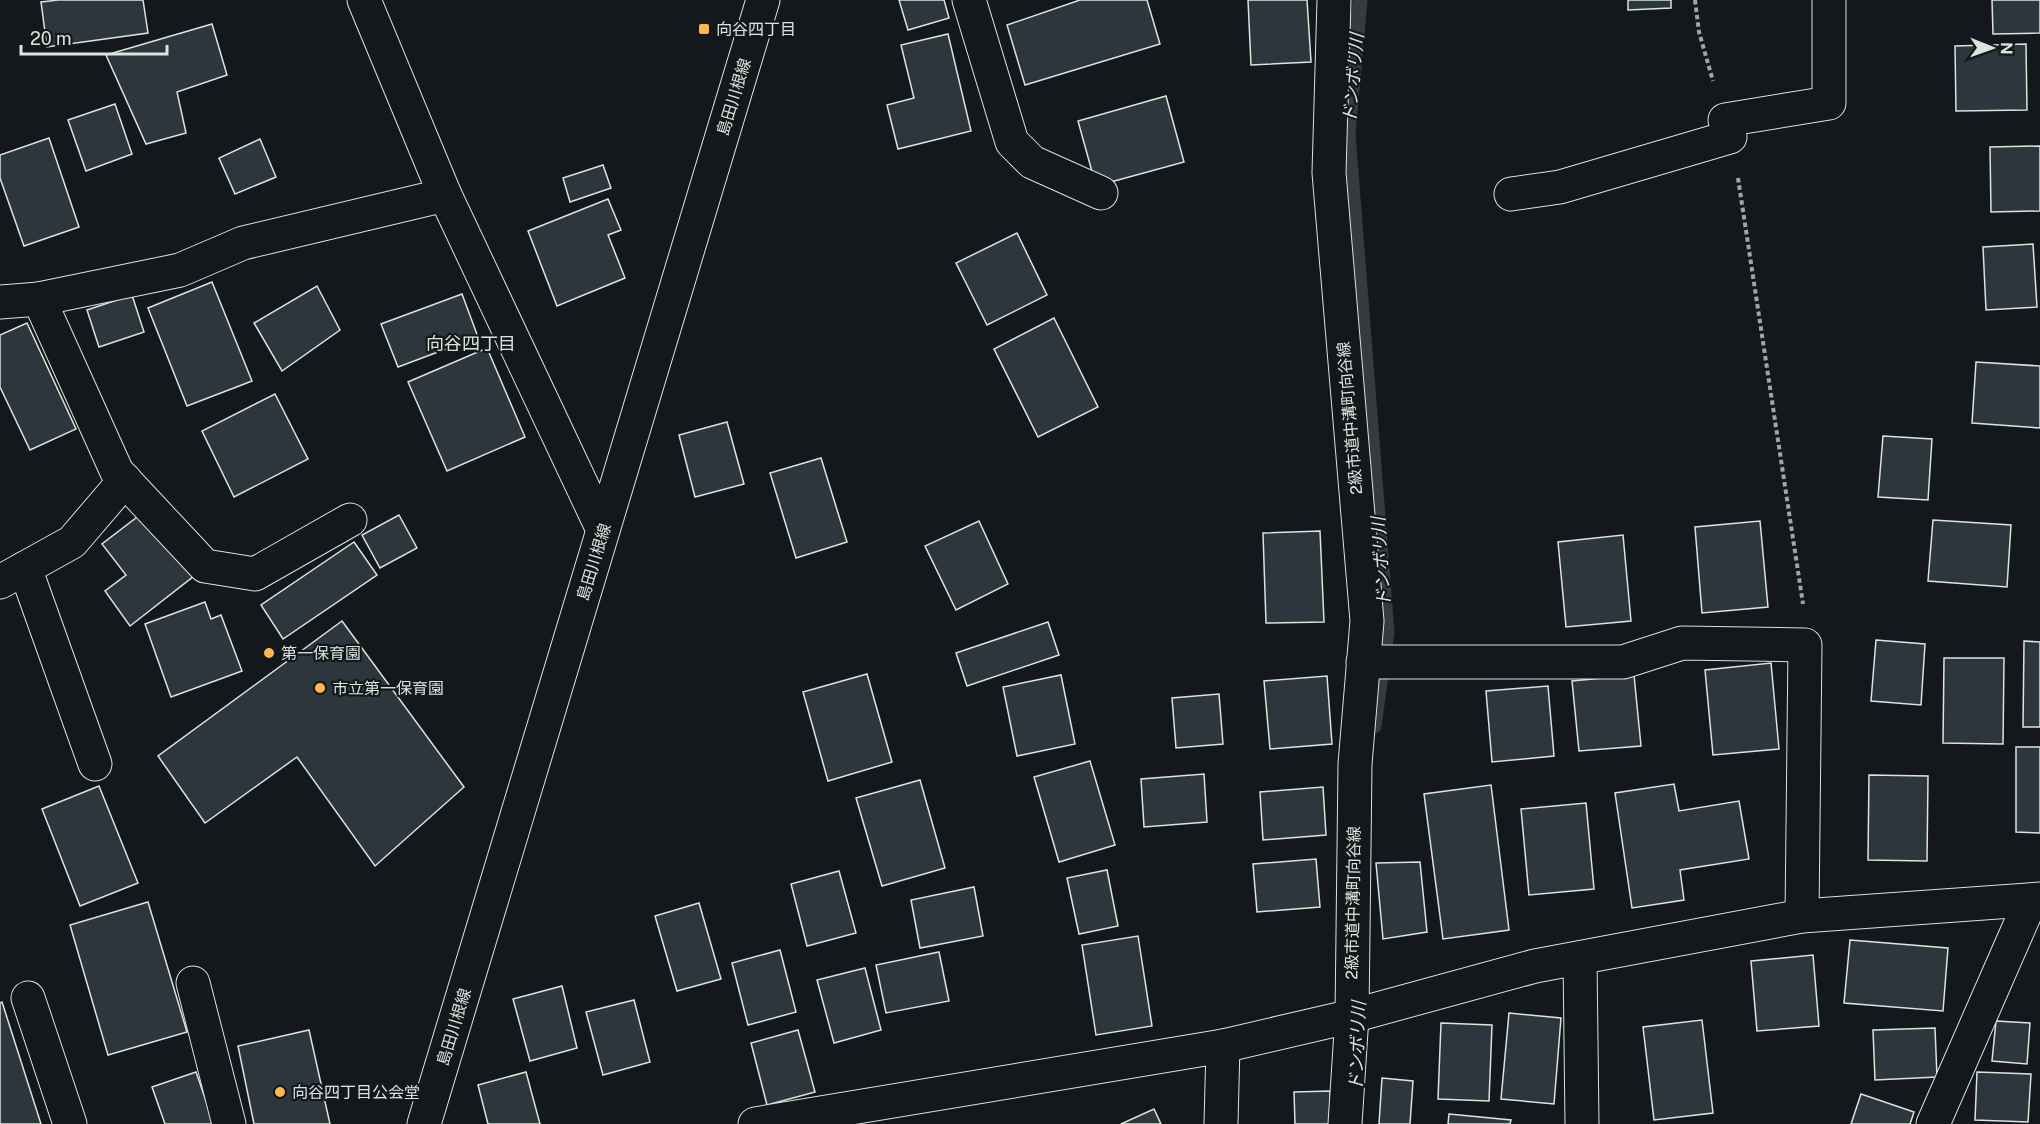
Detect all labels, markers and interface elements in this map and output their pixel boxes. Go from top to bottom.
scale bar [21,18,166,56]
north arrow [1962,18,2022,78]
place label: 向谷四丁目 [716,20,796,39]
marker: 向谷四丁目 [697,22,711,36]
text: 20 m [30,28,72,49]
water label: ドンボリ川 [1339,30,1368,124]
text: N [1997,42,2016,55]
street label: 島田川根線 [713,56,755,138]
district label: 向谷四丁目 [426,333,516,354]
street label: 2級市道中溝町向谷線 [1334,341,1366,495]
water label: ドンボリ川 [1367,514,1395,608]
street label: 島田川根線 [573,521,615,603]
place label: 第一保育園 [281,644,361,663]
marker: 第一保育園 [262,646,276,660]
place label: 市立第一保育園 [332,679,444,698]
marker: 市立第一保育園 [313,681,327,695]
street label: 2級市道中溝町向谷線 [1342,826,1364,980]
street label: 島田川根線 [433,986,475,1068]
water label: ドンボリ川 [1345,999,1369,1091]
place label: 向谷四丁目公会堂 [292,1083,420,1102]
marker: 向谷四丁目公会堂 [273,1085,287,1099]

